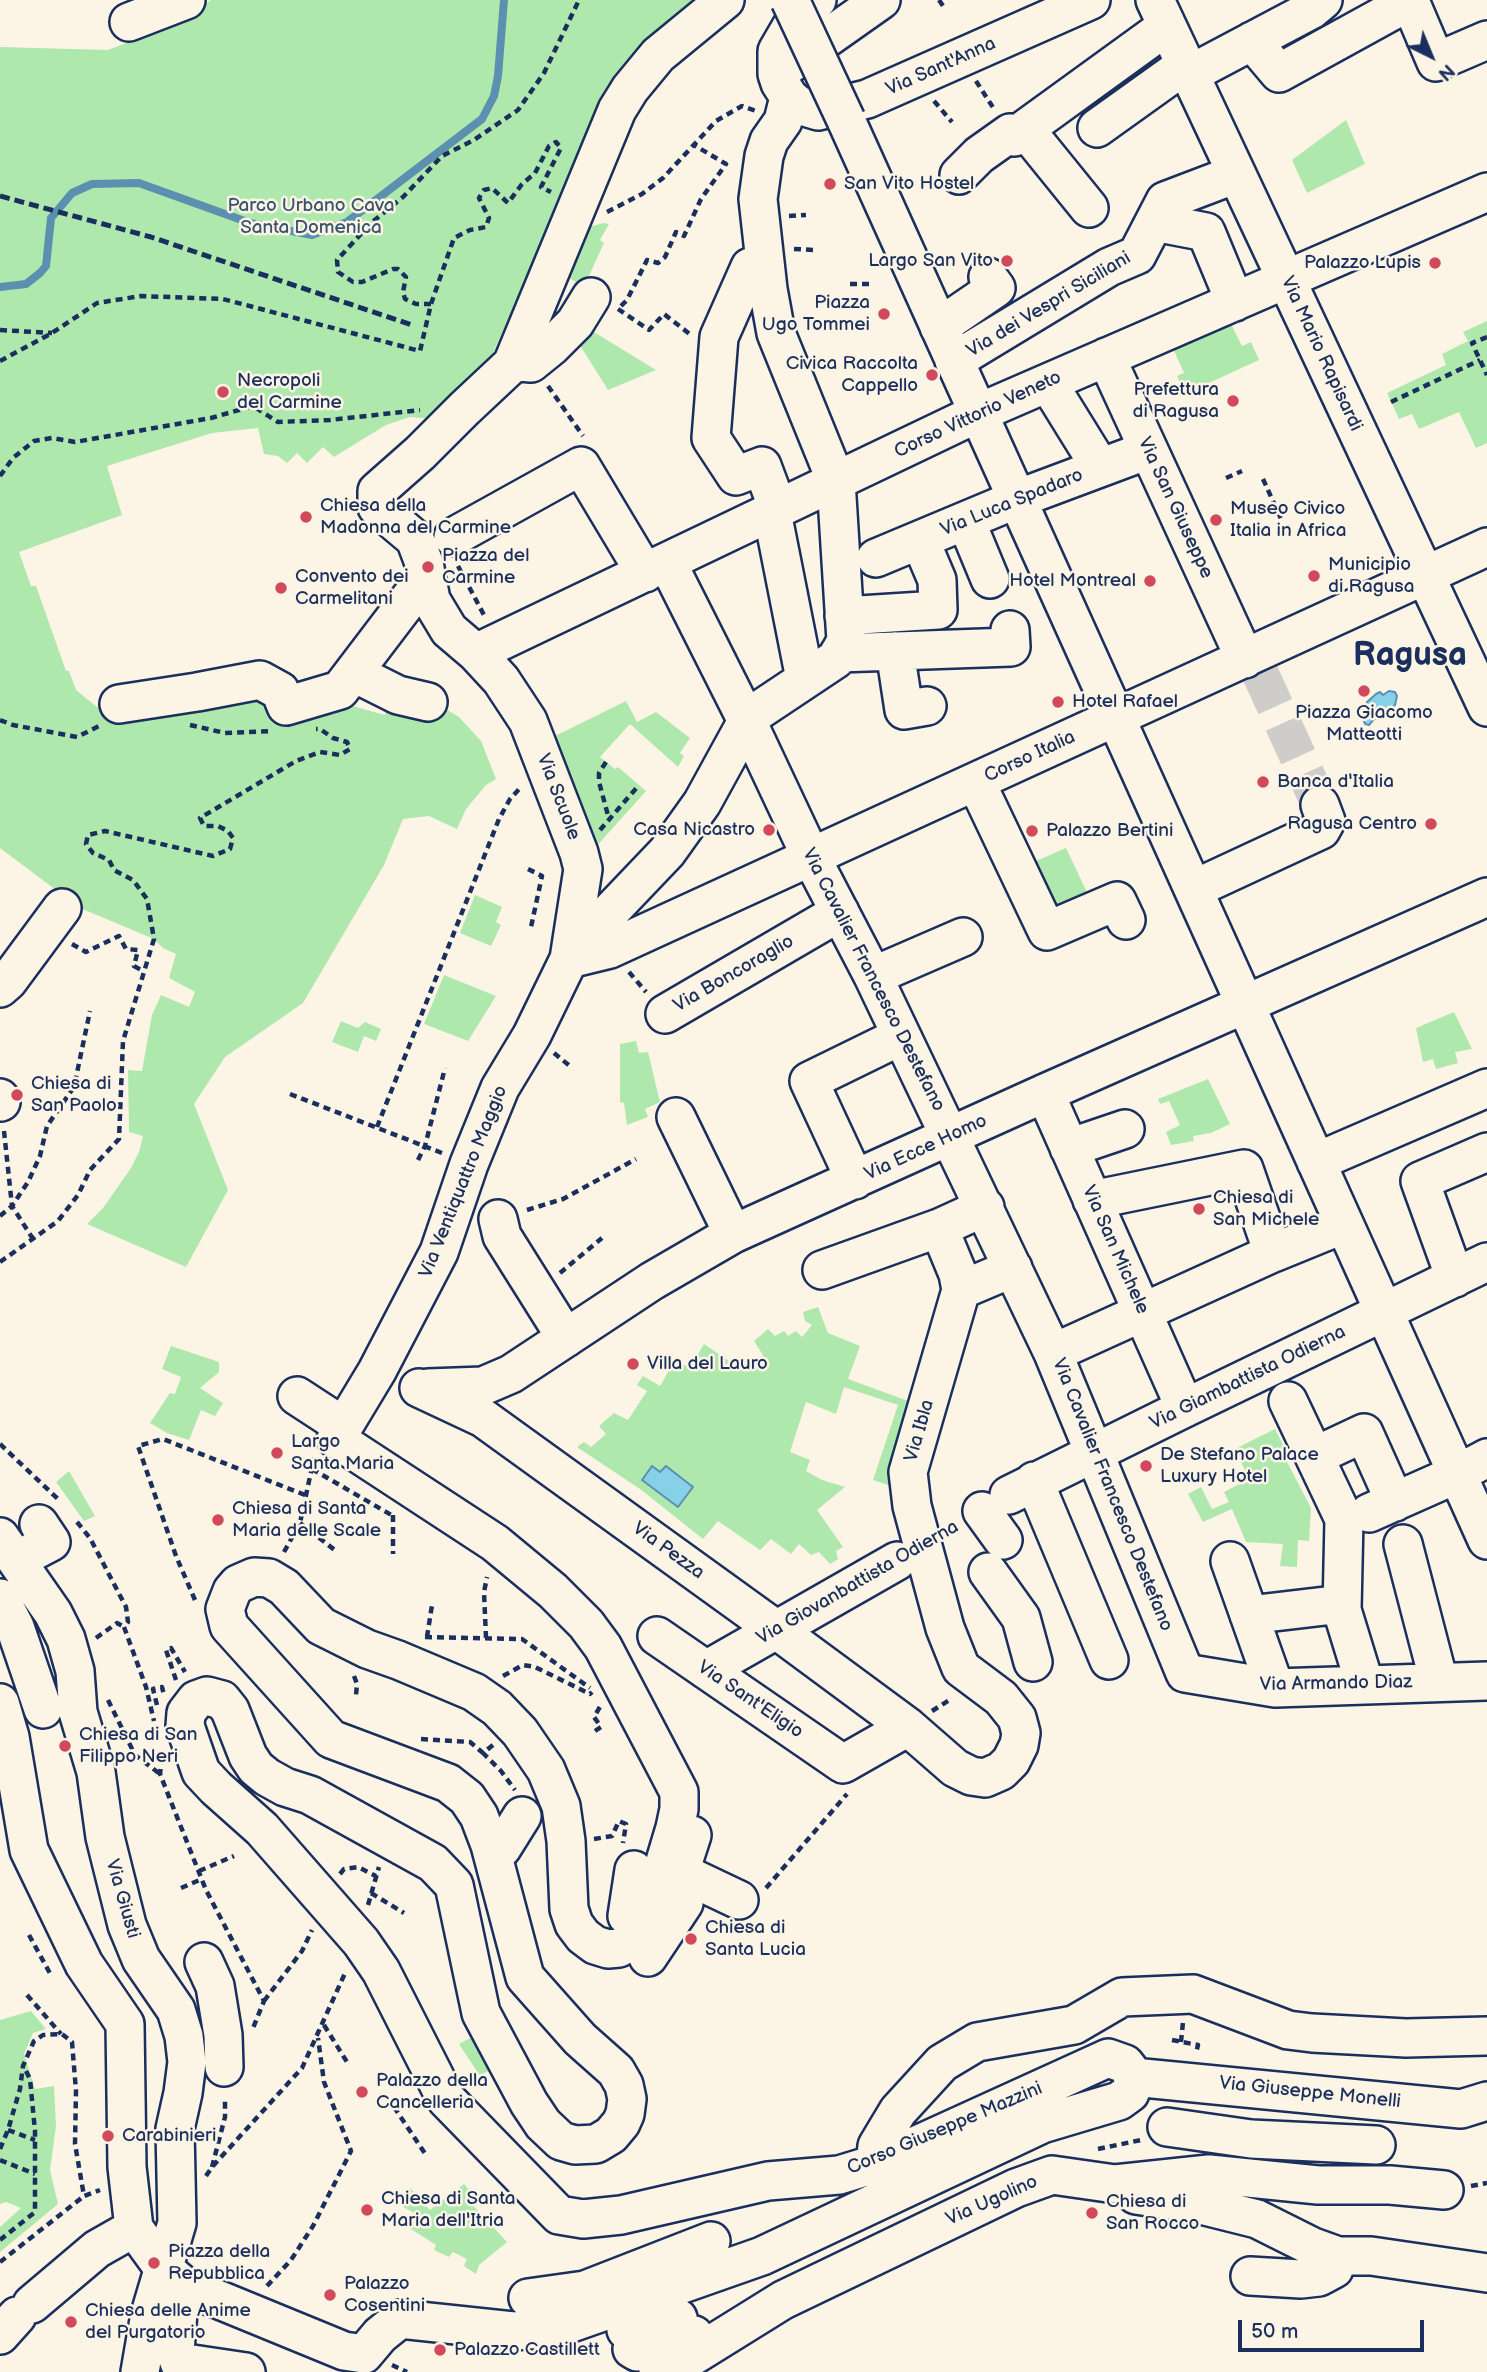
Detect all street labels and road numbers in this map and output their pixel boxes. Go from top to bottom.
street label: Via Sant'Anna [883,33,999,101]
street label: Via dei Vespri Siciliani [963,247,1135,363]
street label: Via Mario Rapisardi [1275,273,1367,435]
street label: Corso Vittorio Veneto [891,366,1065,464]
street label: Via San Giuseppe [1132,434,1218,582]
street label: Via Luca Spadaro [937,464,1087,542]
street label: Corso Italia [981,726,1079,788]
street label: Via Scuole [531,751,585,843]
street label: Via Cavalier Francesco Destefano [797,845,949,1115]
street label: Via Boncoraglio [670,930,798,1018]
street label: Via Ventiquattro Maggio [415,1082,513,1282]
street label: Via Ecce Homo [861,1110,991,1186]
street label: Via San Michele [1076,1182,1154,1318]
street label: Via Giambattista Odierna [1147,1321,1349,1435]
street label: Via Cavalier Francesco Destefano [1047,1355,1177,1635]
street label: Via Ibla [900,1397,940,1465]
street label: Via Giovanbattista Odierna [753,1516,963,1650]
street label: Via Pezza [628,1517,708,1585]
street label: Via Sant'Eligio [693,1656,807,1744]
street label: Via Armando Diaz [1259,1671,1413,1697]
street label: Via Giusti [100,1857,144,1941]
street label: Via Giuseppe Monelli [1218,2072,1402,2114]
street label: Corso Giuseppe Mazzini [844,2078,1046,2180]
street label: Via Ugolino [943,2171,1041,2231]

